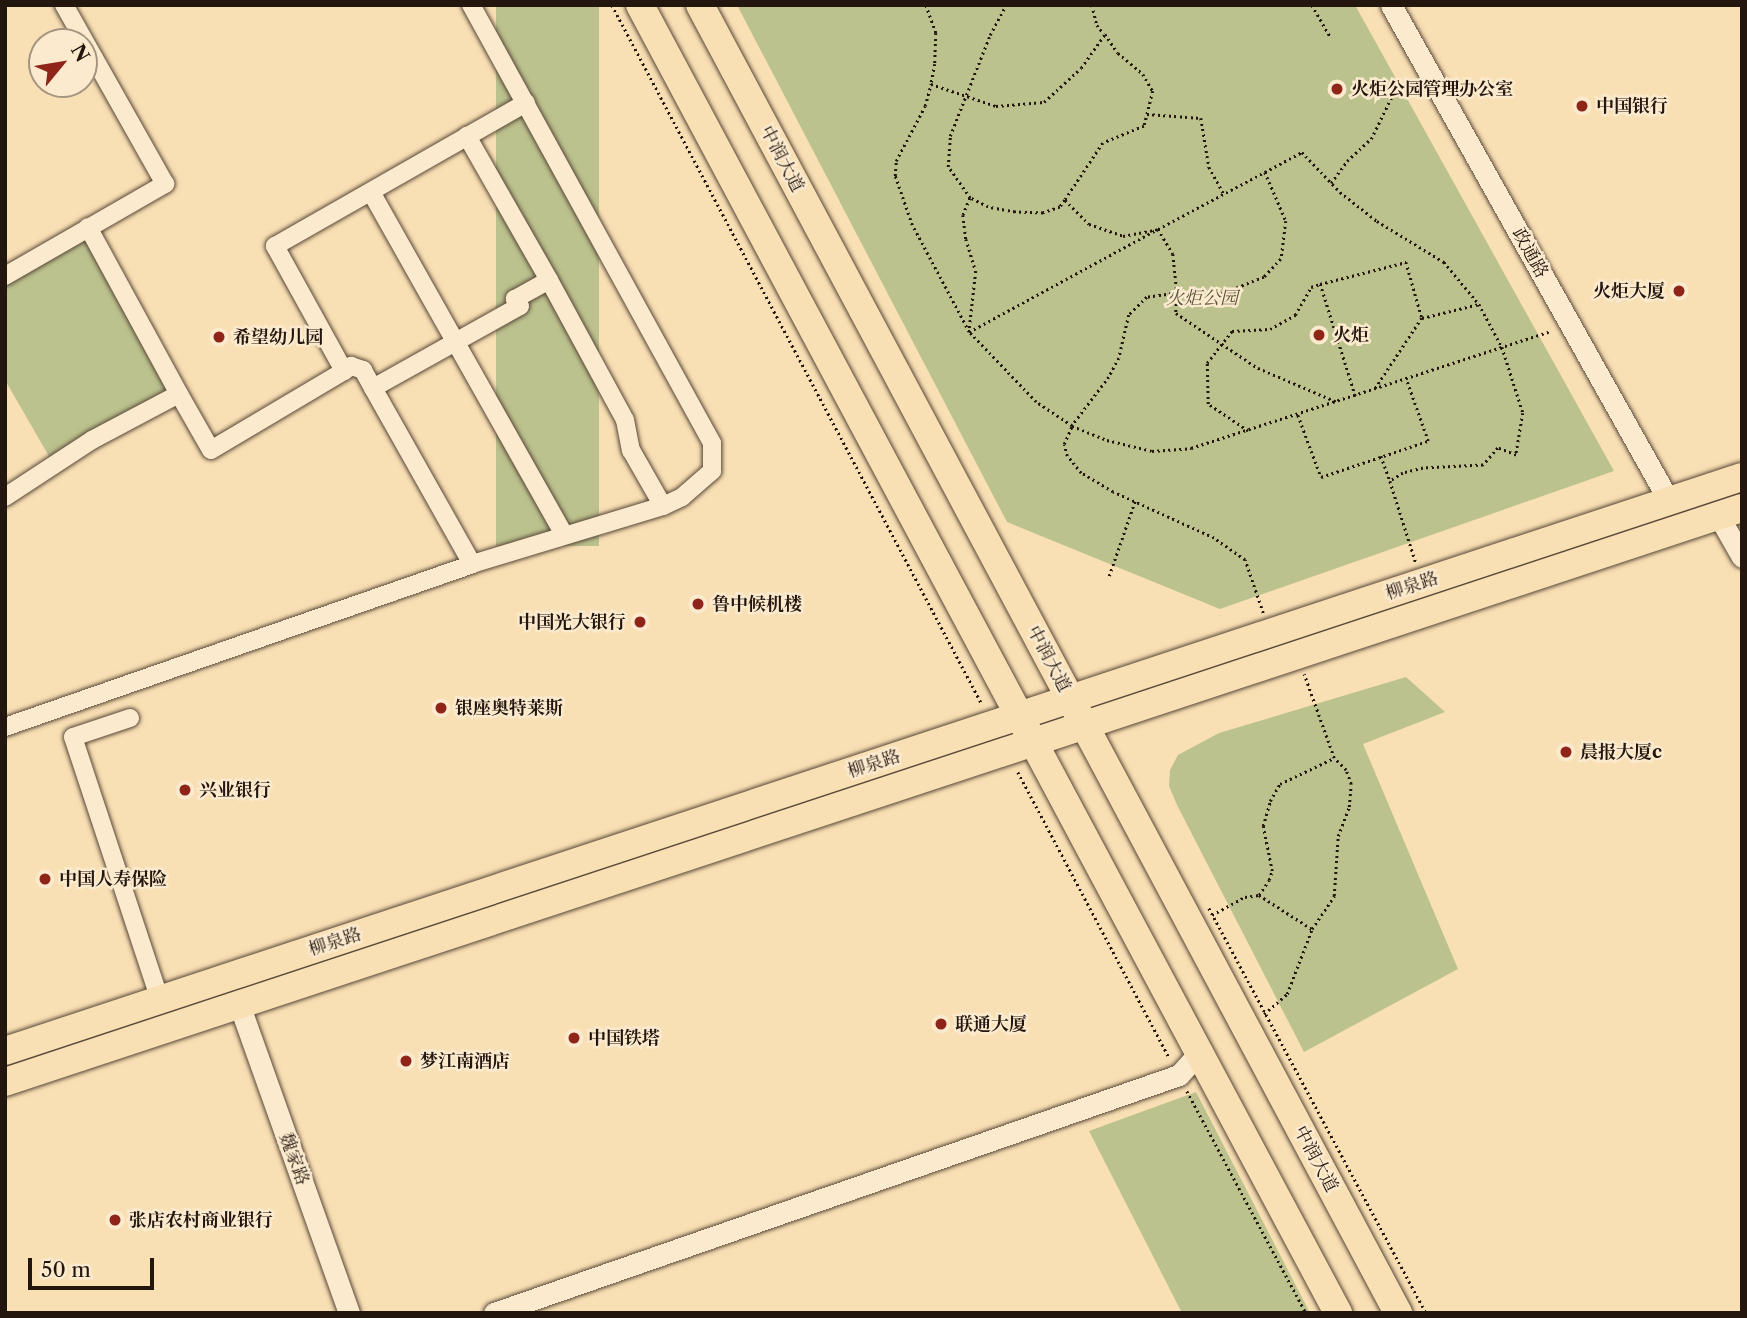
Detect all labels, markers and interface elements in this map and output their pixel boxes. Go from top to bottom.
north arrow [28,28,98,98]
text: N [66,40,94,66]
place label: 火炬公园管理办公室 [1351,78,1513,100]
marker: 火炬公园管理办公室 [1329,81,1345,97]
place label: 中国银行 [1596,95,1668,117]
marker: 中国银行 [1574,98,1590,114]
street label: 中润大道 [756,122,808,196]
street label: 政通路 [1507,224,1553,282]
place label: 火炬大厦 [1593,280,1665,302]
marker: 火炬大厦 [1671,283,1687,299]
park label: 火炬公园 [1166,287,1238,309]
place label: 火炬 [1333,324,1369,346]
place label: 希望幼儿园 [233,326,323,348]
marker: 火炬 [1311,327,1327,343]
marker: 希望幼儿园 [211,329,227,345]
street label: 柳泉路 [1383,567,1441,605]
place label: 鲁中候机楼 [712,593,802,615]
marker: 鲁中候机楼 [690,596,706,612]
place label: 中国光大银行 [518,611,626,633]
marker: 中国光大银行 [632,614,648,630]
street label: 中润大道 [1023,622,1075,696]
place label: 银座奥特莱斯 [455,697,563,719]
marker: 银座奥特莱斯 [433,700,449,716]
place label: 晨报大厦c [1580,741,1662,763]
marker: 晨报大厦c [1558,744,1574,760]
street label: 柳泉路 [845,745,903,783]
place label: 兴业银行 [199,779,271,801]
marker: 兴业银行 [177,782,193,798]
place label: 中国人寿保险 [59,868,167,890]
marker: 中国人寿保险 [37,871,53,887]
street label: 柳泉路 [306,923,364,961]
place label: 联通大厦 [955,1013,1027,1035]
marker: 联通大厦 [933,1016,949,1032]
place label: 中国铁塔 [588,1027,660,1049]
marker: 中国铁塔 [566,1030,582,1046]
place label: 梦江南酒店 [420,1050,510,1072]
marker: 梦江南酒店 [398,1053,414,1069]
street label: 中润大道 [1290,1122,1342,1196]
street label: 魏家路 [275,1130,313,1188]
place label: 张店农村商业银行 [129,1209,273,1231]
marker: 张店农村商业银行 [107,1212,123,1228]
scale bar [32,1244,158,1288]
text: 50 m [41,1257,91,1282]

